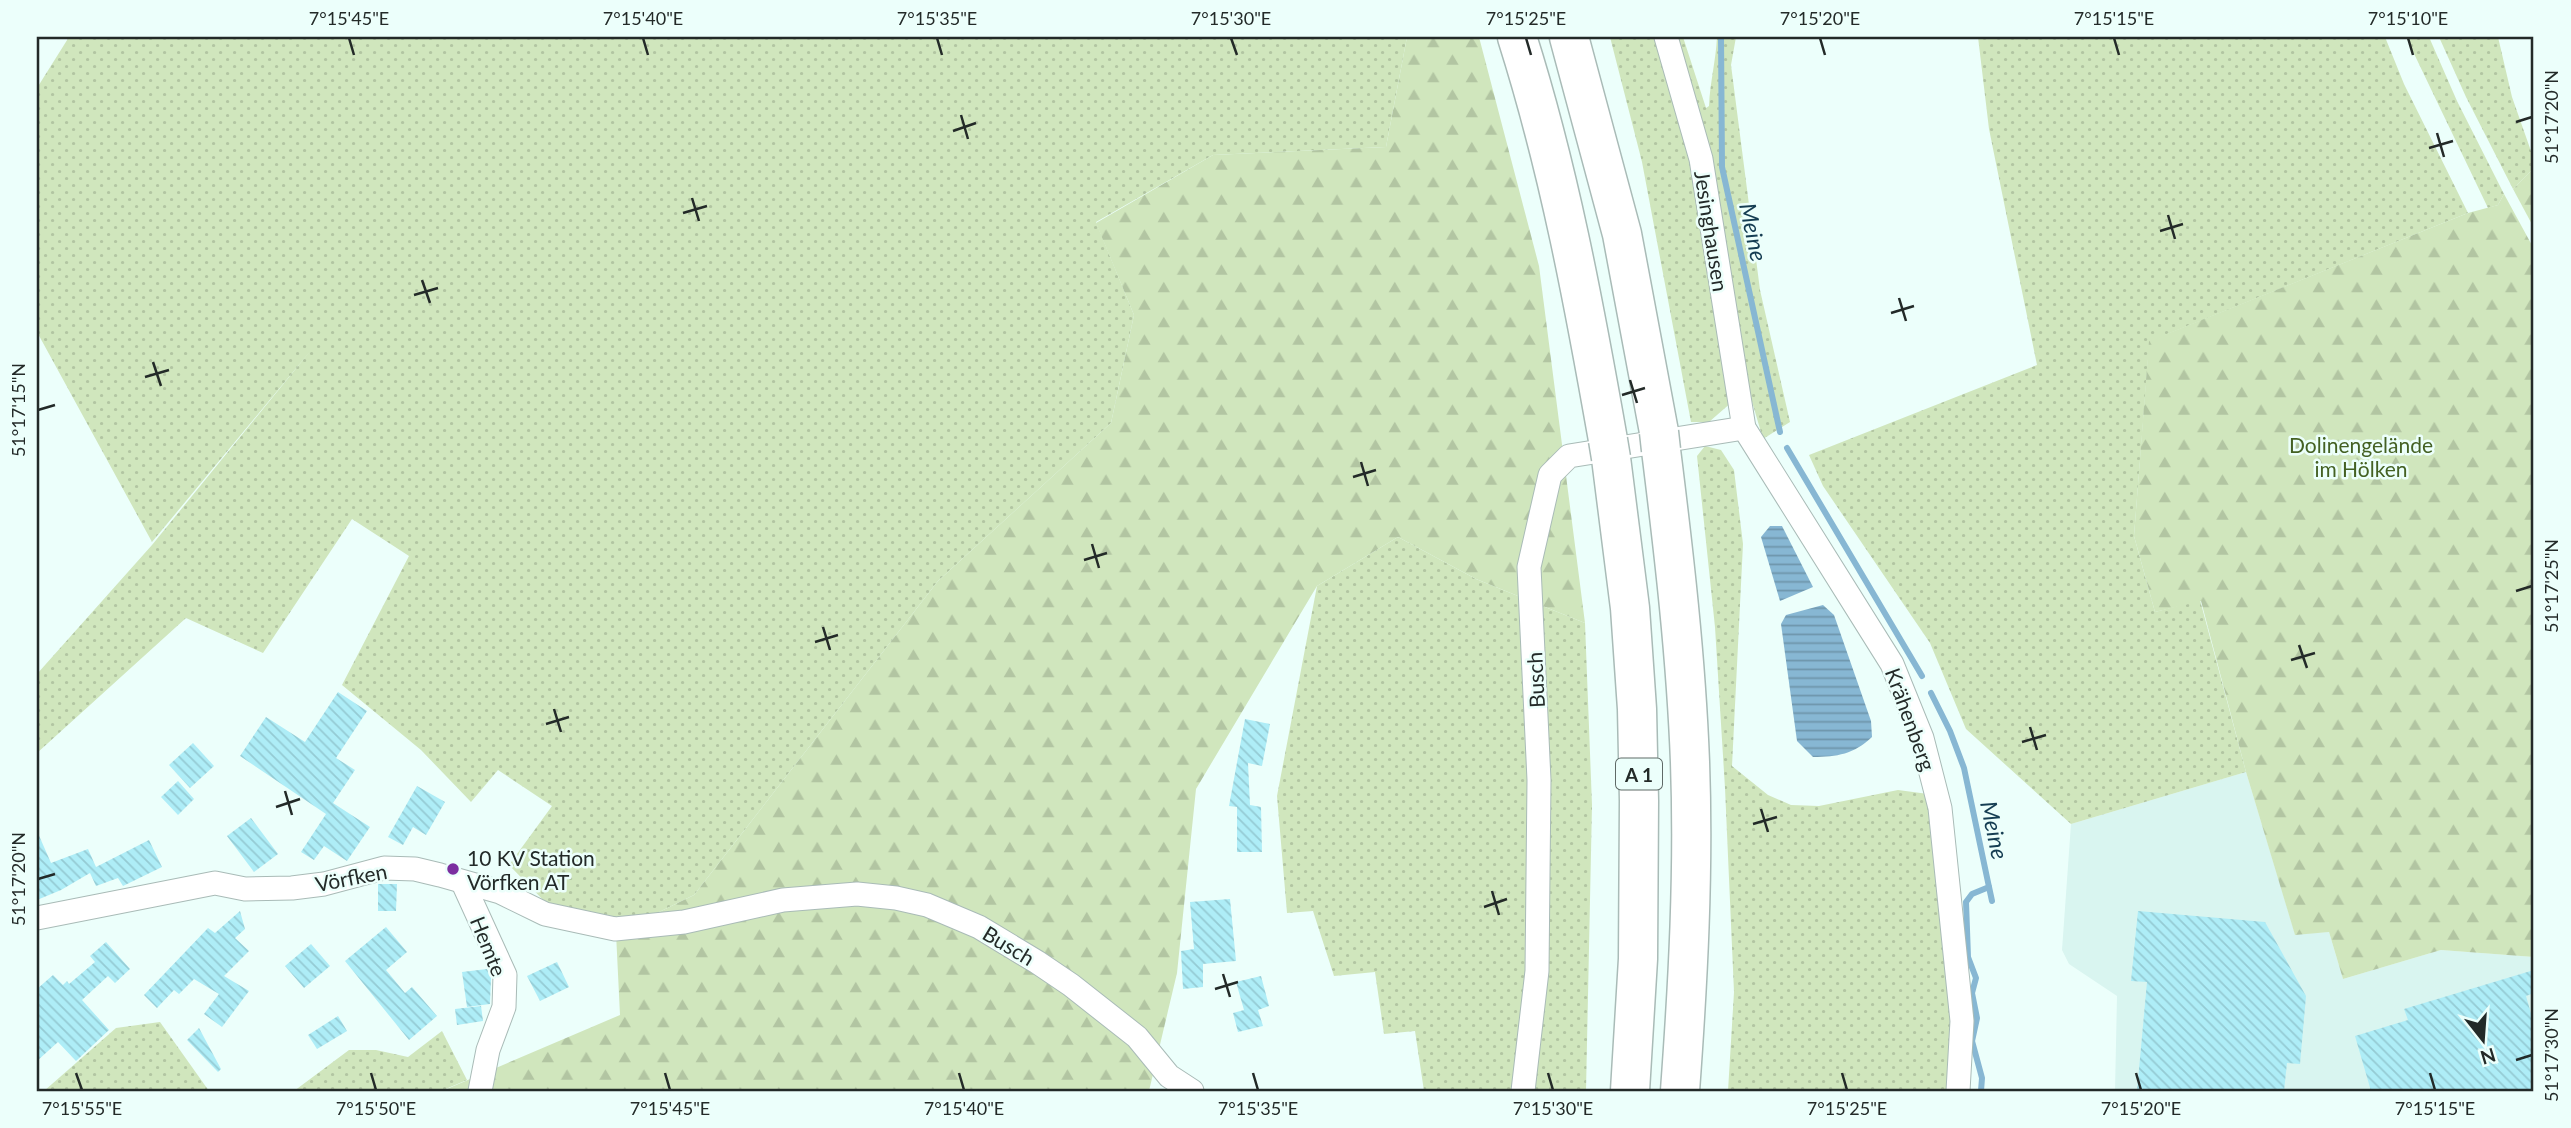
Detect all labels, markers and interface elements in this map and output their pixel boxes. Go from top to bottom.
text: 7°15'45"E [309,7,389,29]
text: 7°15'40"E [603,7,683,29]
text: 7°15'35"E [897,7,977,29]
text: 7°15'30"E [1191,7,1271,29]
text: 7°15'25"E [1486,7,1566,29]
text: 7°15'20"E [1780,7,1860,29]
text: 7°15'15"E [2074,7,2154,29]
text: 7°15'10"E [2368,7,2448,29]
text: 51°17'20"N [2540,70,2562,164]
street label: Jesinghausen [1690,169,1734,293]
water label: Meine [1734,200,1774,264]
text: 51°17'15"N [7,363,29,457]
park label: Dolinengelände im Hölken [2289,432,2433,481]
text: 51°17'25"N [2540,539,2562,633]
street label: Busch [1521,651,1549,709]
street label: Krähenberg [1881,664,1941,774]
road number: A 1 [1616,758,1662,790]
water label: Meine [1975,798,2015,862]
text: 51°17'20"N [7,832,29,926]
place label: 10 KV Station Vörfken AT [467,845,595,894]
street label: Vörfken [313,858,389,896]
marker: 10 KV Station Vörfken AT [445,861,461,877]
street label: Hemte [466,912,512,980]
street label: Busch [979,920,1039,970]
north arrow [2448,1006,2518,1076]
text: 51°17'30"N [2540,1008,2562,1102]
text: N [2478,1044,2498,1070]
text: 7°15'55"E [42,1097,122,1119]
text: 7°15'50"E [336,1097,416,1119]
text: 7°15'45"E [630,1097,710,1119]
text: 7°15'40"E [924,1097,1004,1119]
text: 7°15'35"E [1218,1097,1298,1119]
text: 7°15'30"E [1513,1097,1593,1119]
text: 7°15'25"E [1807,1097,1887,1119]
text: 7°15'20"E [2101,1097,2181,1119]
text: 7°15'15"E [2395,1097,2475,1119]

